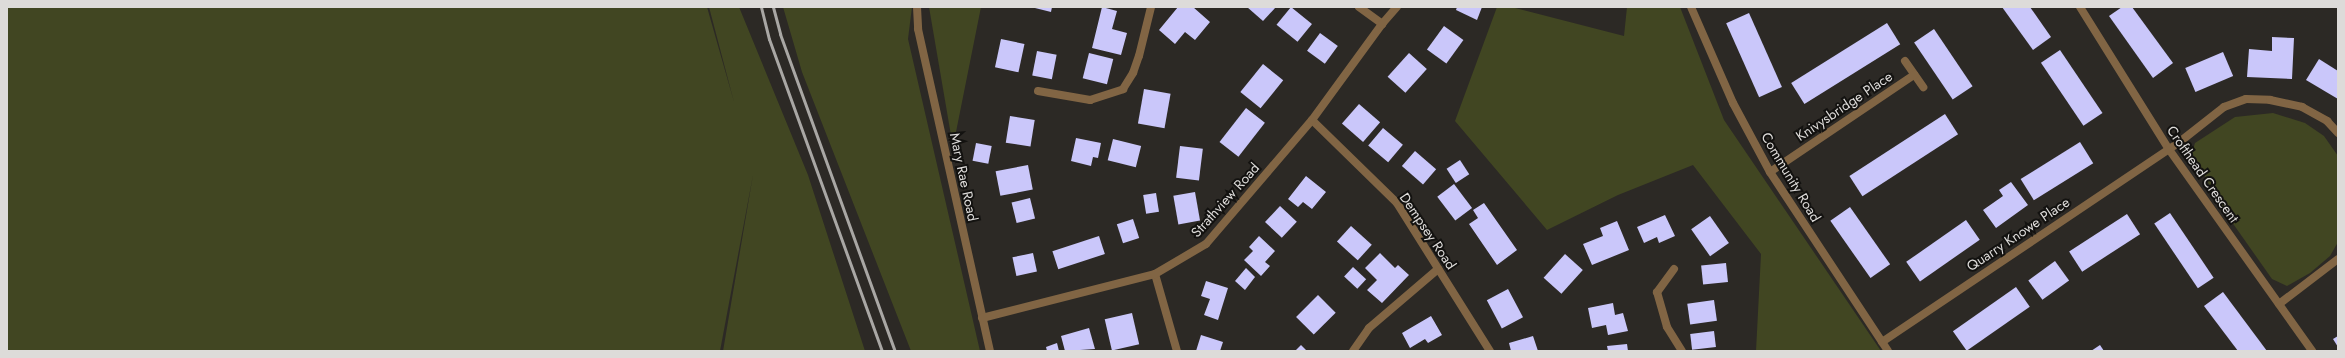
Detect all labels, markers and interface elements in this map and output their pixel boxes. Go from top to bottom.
street label: Knivysbridge Place [1793,68,1895,144]
street label: Crofthead Crescent [2163,122,2243,226]
street label: Community Road [1758,129,1824,225]
street label: Mary Rae Road [946,131,982,223]
street label: Strathview Road [1187,159,1263,241]
street label: Dempsey Road [1396,189,1460,273]
street label: Quarry Knowe Place [1963,193,2073,275]

